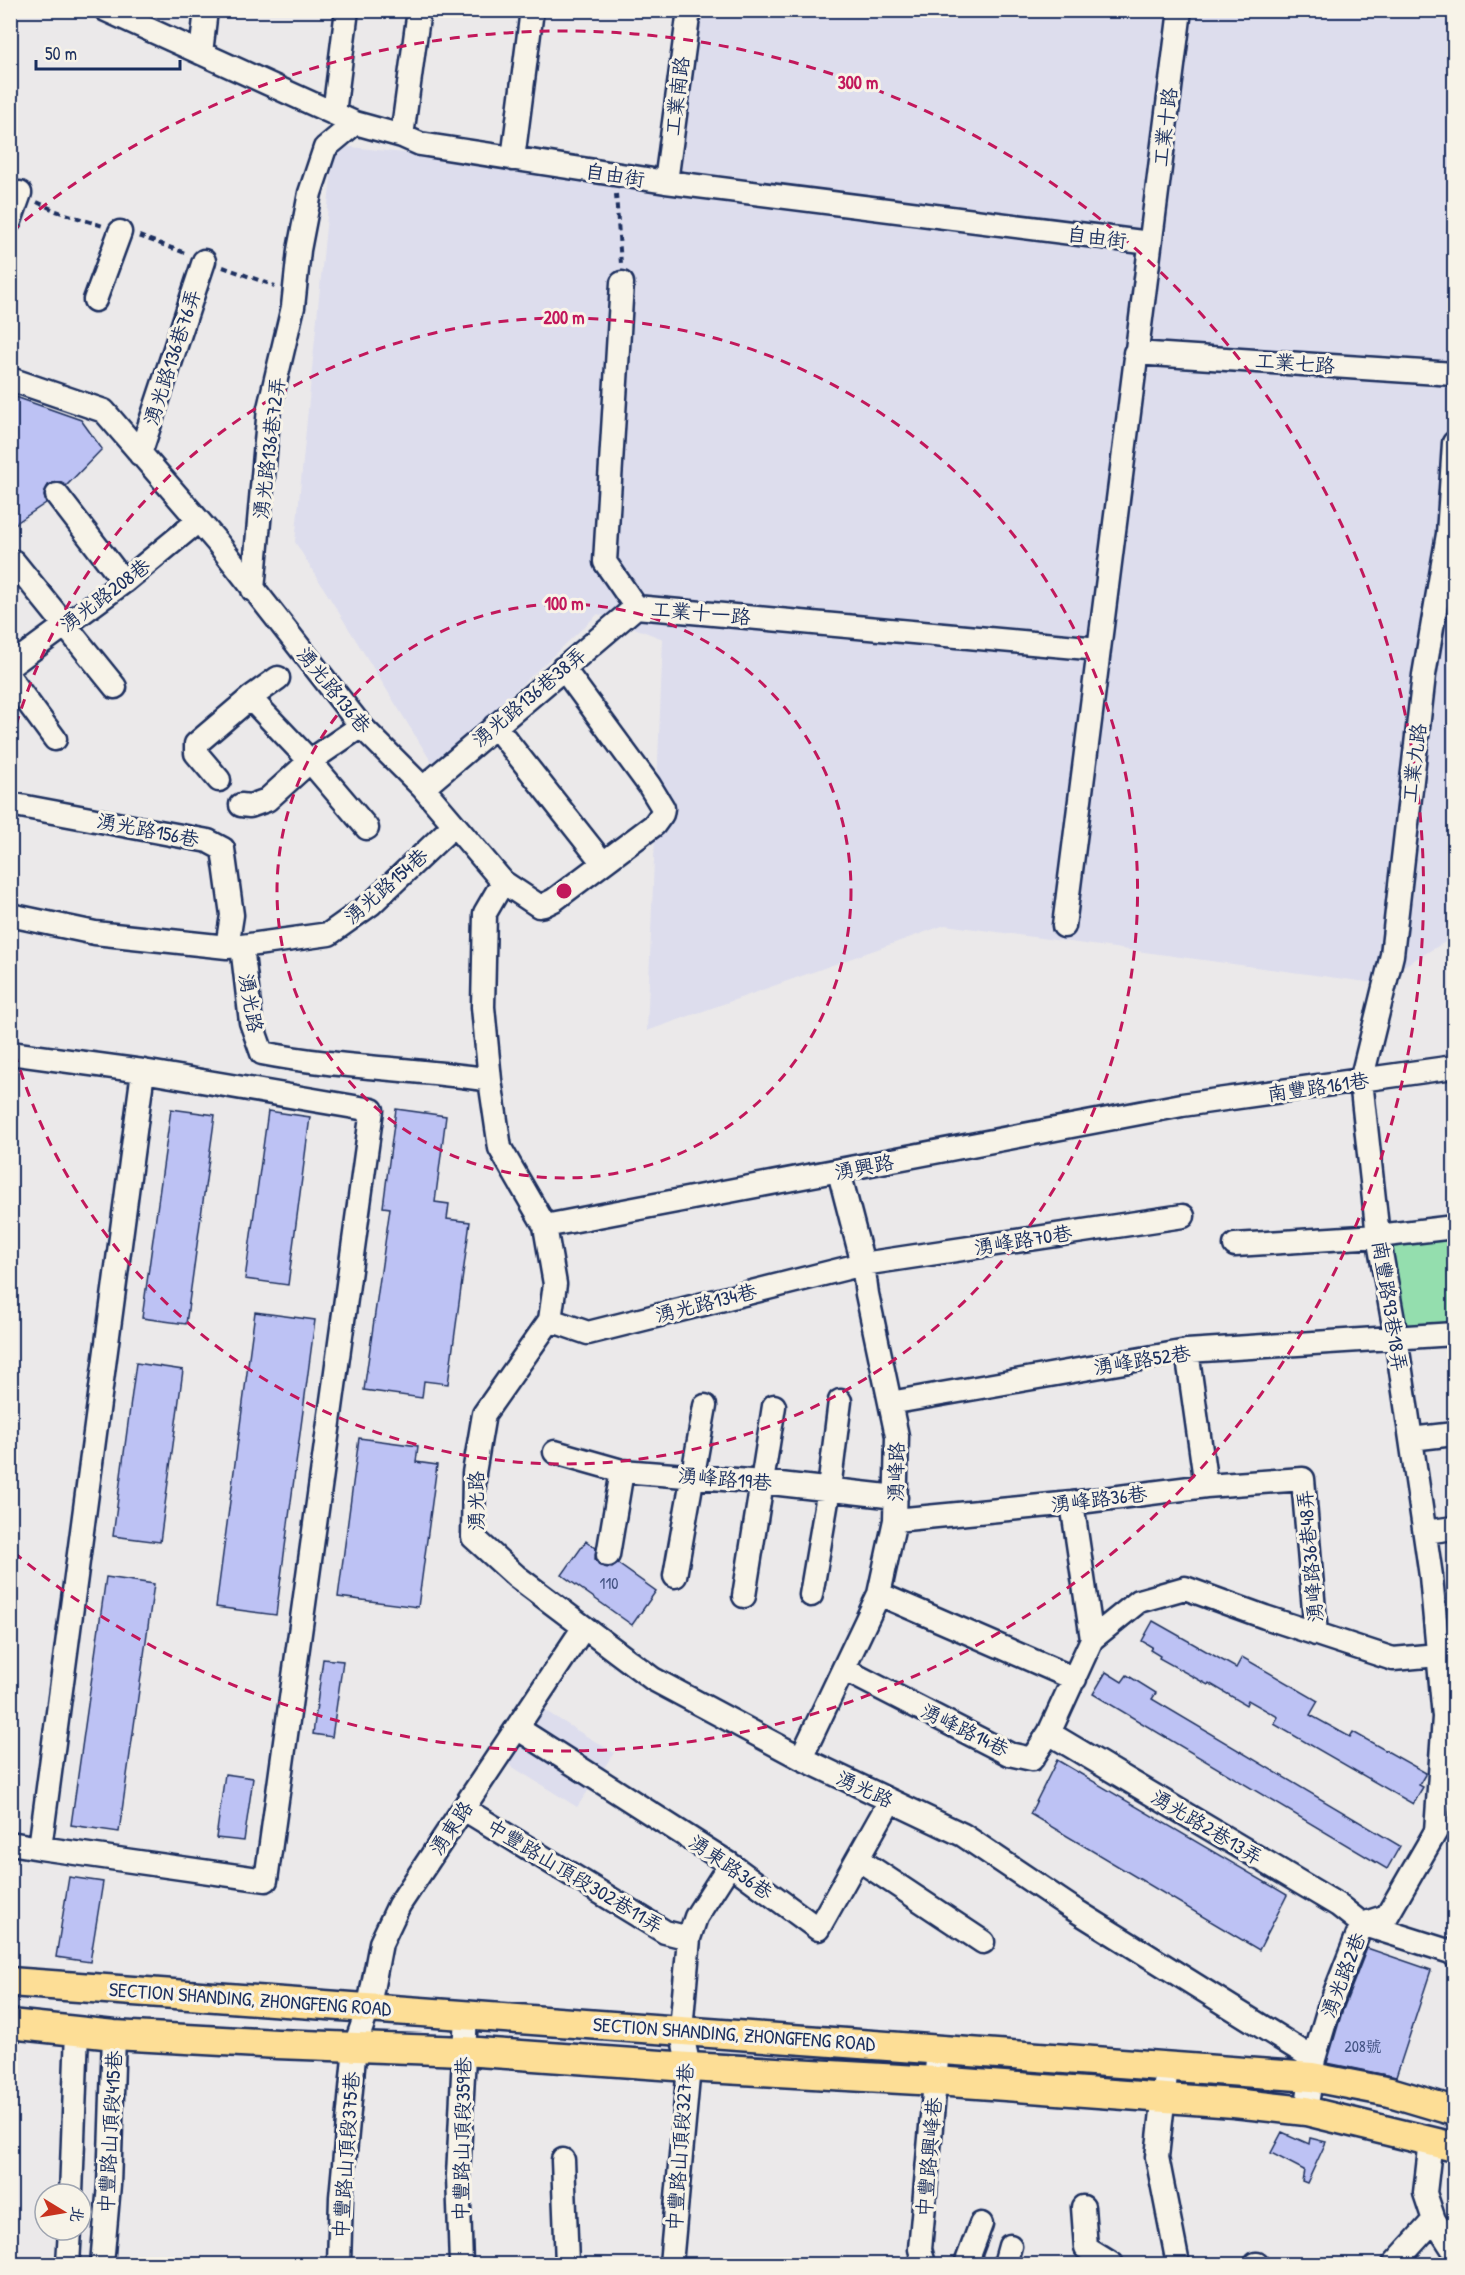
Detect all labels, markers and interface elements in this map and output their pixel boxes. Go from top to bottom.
scale bar [36,33,180,71]
text: 50 m [45,41,77,66]
street label: 工業南路 [658,54,695,137]
text: 300 m [838,70,878,95]
street label: 工業十路 [1146,85,1183,168]
street label: 自由街 [583,156,647,193]
street label: 自由街 [1066,219,1128,254]
street label: 湧光路136巷76弄 [137,285,206,429]
text: 200 m [544,305,584,330]
street label: 工業七路 [1254,346,1337,379]
street label: 湧光路136巷72弄 [246,375,291,521]
street label: 湧光路208巷 [54,551,156,638]
text: 100 m [544,591,584,616]
street label: 工業十一路 [650,595,753,630]
street label: 湧光路136巷 [291,641,378,739]
street label: 湧光路136巷38弄 [466,641,592,753]
street label: 工業九路 [1395,721,1432,804]
street label: 湧光路156巷 [95,806,203,853]
street label: 湧光路154巷 [338,841,434,930]
centre of rings [554,881,574,901]
street label: 湧光路 [233,971,270,1036]
street label: 南豐路161巷 [1265,1066,1372,1107]
street label: 湧興路 [832,1147,897,1185]
street label: 湧峰路70巷 [972,1218,1075,1261]
street label: 南豐路93巷18弄 [1367,1239,1414,1373]
street label: 湧光路134巷 [652,1277,760,1328]
street label: 湧峰路52巷 [1091,1338,1193,1380]
street label: 湧峰路 [881,1441,910,1502]
street label: 湧峰路19巷 [677,1461,774,1496]
street label: 湧光路 [462,1470,489,1531]
street label: 湧峰路36巷 [1049,1479,1150,1518]
street label: 湧峰路36巷48弄 [1290,1489,1329,1624]
house number: 110 [600,1572,618,1594]
street label: 湧峰路14巷 [917,1697,1015,1763]
street label: 湧光路 [832,1764,899,1814]
street label: 湧光路2巷13弄 [1146,1783,1268,1870]
street label: 湧東路 [423,1794,479,1860]
street label: 中豐路山頂段302巷11弄 [482,1812,669,1939]
street label: 湧東路36巷 [684,1828,780,1906]
street label: 湧光路2巷 [1314,1927,1372,2021]
street label: SECTION SHANDING, ZHONGFENG ROAD [108,1975,393,2022]
street label: SECTION SHANDING, ZHONGFENG ROAD [592,2010,877,2057]
house number: 208號 [1344,2035,1382,2057]
street label: 中豐路山頂段415巷 [92,2049,127,2214]
street label: 中豐路山頂段359巷 [447,2055,476,2222]
street label: 中豐路山頂段327巷 [660,2061,699,2232]
street label: 中豐路山頂段375巷 [326,2070,365,2239]
street label: 中豐路興峰巷 [910,2095,947,2218]
north arrow [33,2182,93,2242]
text: 北 [65,2205,90,2225]

